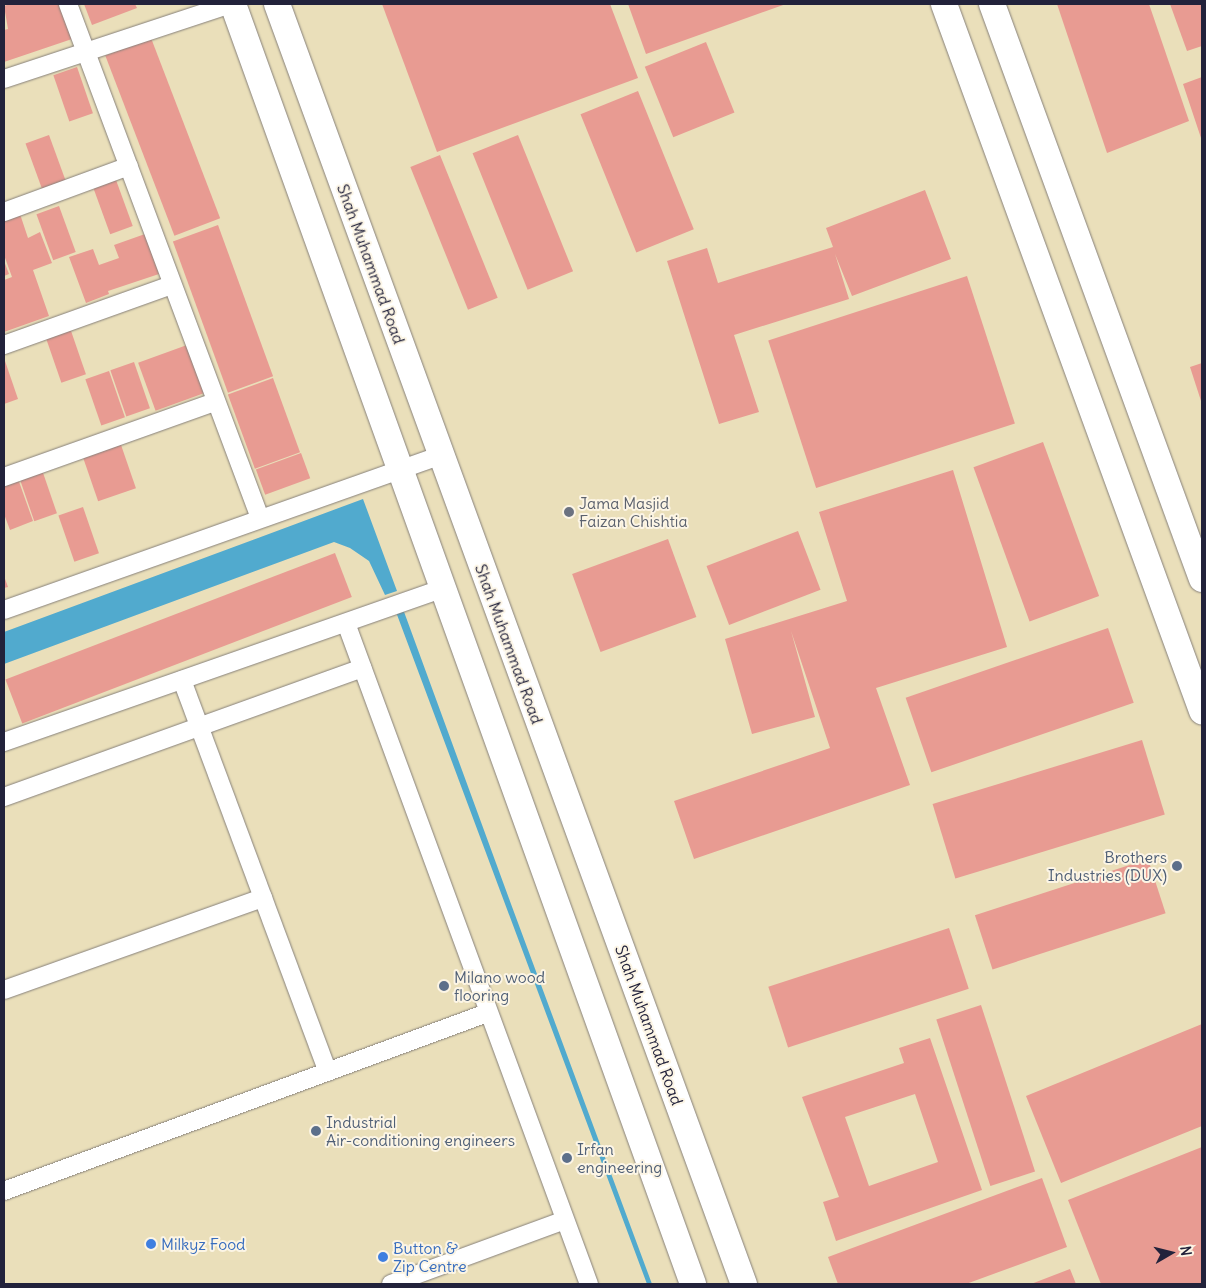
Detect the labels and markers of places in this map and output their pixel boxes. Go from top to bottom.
place label: Jama Masjid Faizan Chishtia [579,493,688,531]
marker: Jama Masjid Faizan Chishtia [563,506,575,518]
place label: Brothers Industries (DUX) [1048,847,1167,885]
marker: Brothers Industries (DUX) [1171,860,1183,872]
place label: Milano wood flooring [454,967,545,1005]
marker: Milano wood flooring [438,980,450,992]
place label: Industrial Air-conditioning engineers [326,1112,515,1150]
marker: Industrial Air-conditioning engineers [310,1125,322,1137]
place label: Irfan engineering [577,1139,662,1177]
marker: Irfan engineering [561,1152,573,1164]
place label: Milkyz Food [161,1234,246,1254]
marker: Milkyz Food [145,1238,157,1250]
place label: Button & Zip Centre [393,1238,467,1276]
marker: Button & Zip Centre [377,1251,389,1263]

